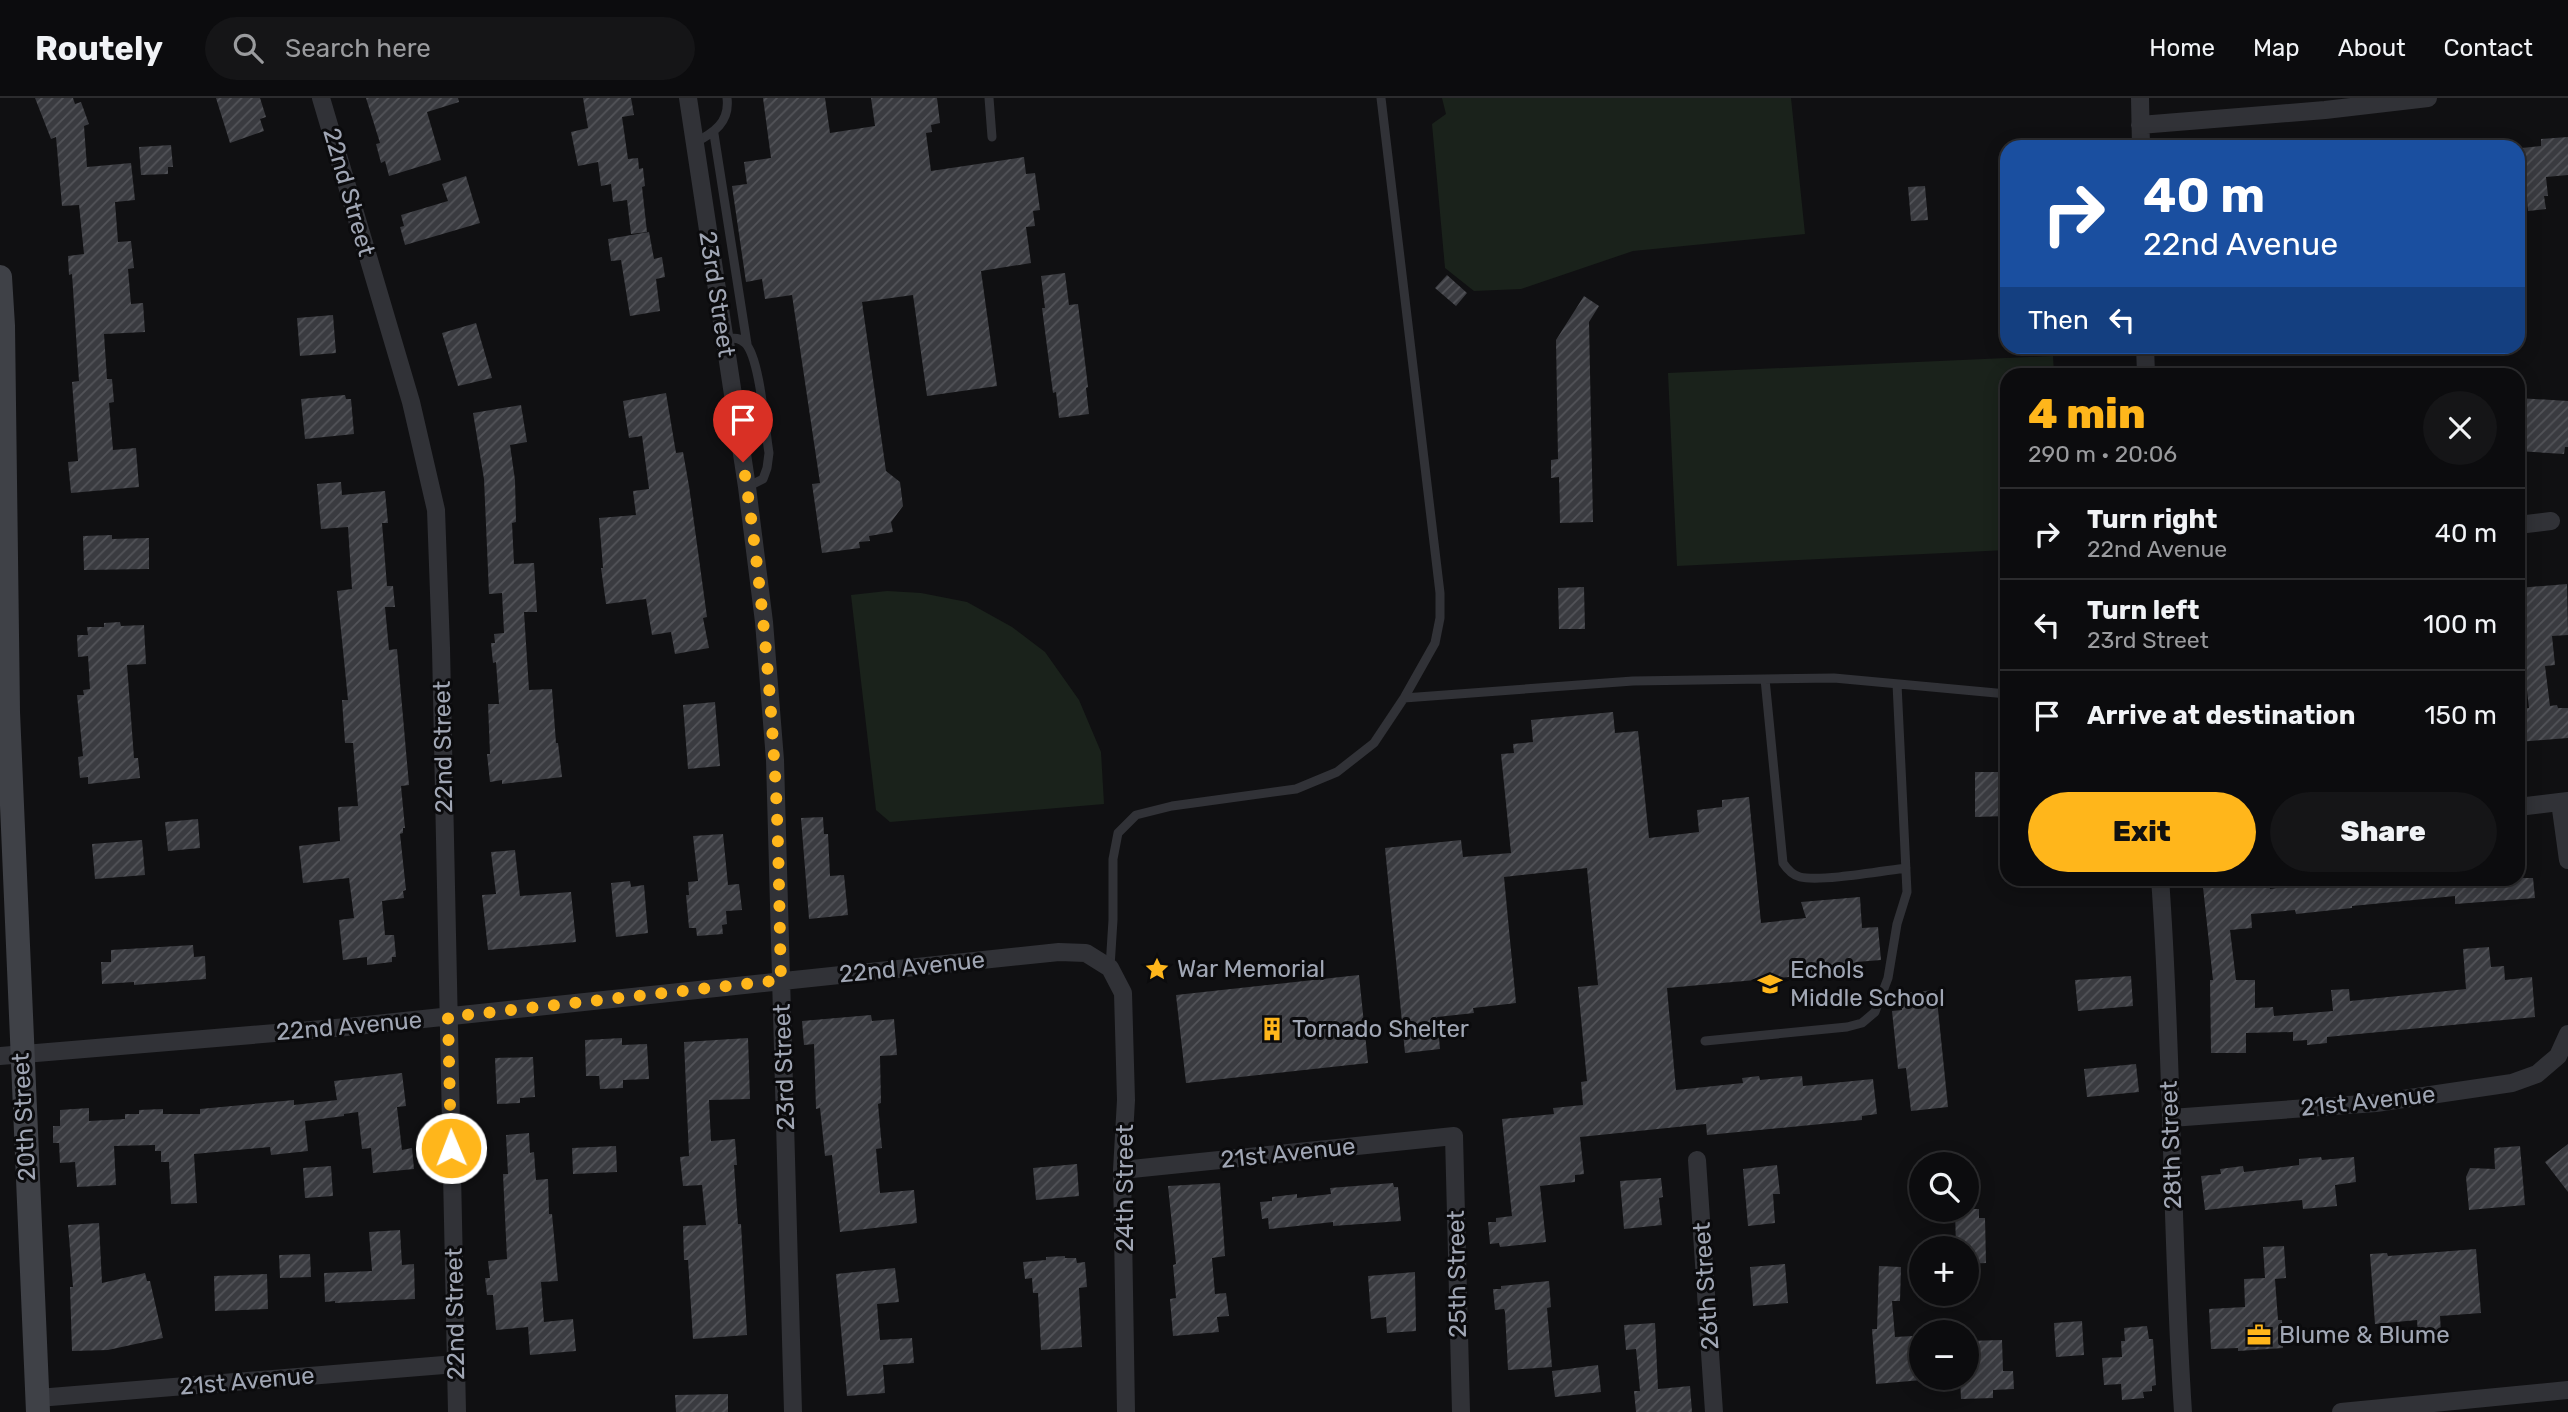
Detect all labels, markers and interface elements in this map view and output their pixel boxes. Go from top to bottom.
search box [205,17,695,80]
text: Routely [35,29,163,68]
icon: search [229,29,267,67]
text: Search here [285,33,431,64]
text: Home [2149,34,2215,62]
text: Map [2253,34,2300,62]
text: About [2338,34,2406,62]
text: Contact [2444,34,2533,62]
street label: 22nd Street [317,125,381,259]
text: 40 m [2143,166,2265,224]
icon: right [2028,168,2119,259]
text: 22nd Avenue [2143,225,2338,263]
street label: 23rd Street [693,229,741,359]
icon: left [2103,301,2141,339]
text: Then [2028,305,2089,336]
text: 4 min [2028,389,2146,439]
pin [713,390,773,462]
button: close [2423,391,2497,465]
icon: arrive [724,401,762,439]
text: 290 m · 20:06 [2028,440,2177,468]
text: Turn right [2087,504,2217,535]
icon: right [2028,515,2066,553]
text: 40 m [2435,518,2497,549]
text: 22nd Avenue [2087,535,2227,563]
text: Turn left [2087,595,2199,626]
icon: left [2028,606,2066,644]
text: 100 m [2423,609,2497,640]
text: 23rd Street [2087,626,2209,654]
street label: 22nd Street [428,681,458,813]
icon: arrive [2028,697,2066,735]
text: Arrive at destination [2087,700,2355,731]
text: 150 m [2424,700,2497,731]
button: Exit [2028,792,2256,872]
button: Share [2270,792,2497,872]
street label: 22nd Avenue [838,945,986,989]
place icon: War Memorial [1143,955,1171,983]
place label: War Memorial [1177,955,1325,983]
place label: Echols Middle School [1790,956,1945,1012]
school or university icon: Echols Middle School [1756,970,1784,998]
street label: 23rd Street [768,1003,800,1131]
street label: 22nd Avenue [275,1006,423,1046]
building icon: Tornado Shelter [1258,1015,1286,1043]
place label: Tornado Shelter [1292,1015,1469,1043]
street label: 20th Street [7,1052,41,1182]
street label: 28th Street [2155,1080,2187,1210]
street label: 21st Avenue [2299,1080,2437,1122]
position arrow [414,1111,488,1185]
street label: 24th Street [1111,1124,1139,1252]
street label: 21st Avenue [1219,1132,1357,1174]
map controls [1909,1152,1979,1390]
button: search [1909,1152,1979,1222]
street label: 25th Street [1442,1210,1472,1338]
street label: 26th Street [1688,1221,1724,1351]
button: + [1909,1236,1979,1306]
street label: 22nd Street [440,1248,470,1380]
button: − [1909,1320,1979,1390]
office icon: Blume & Blume [2245,1321,2273,1349]
place label: Blume & Blume [2279,1321,2450,1349]
street label: 21st Avenue [178,1361,316,1401]

